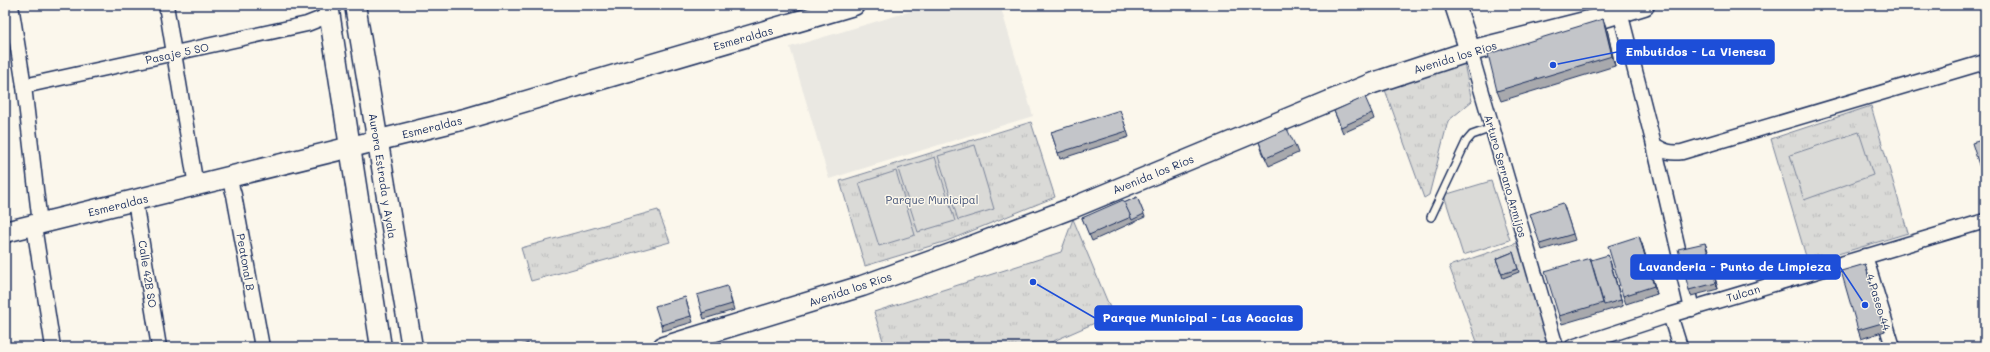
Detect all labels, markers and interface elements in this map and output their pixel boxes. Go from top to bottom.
street label: Esmeraldas [711,22,775,54]
street label: Avenida los Ríos [1411,37,1499,77]
street label: Pasaje 5 SO [144,39,210,67]
callout: Embutidos - La Vienesa [1617,40,1774,64]
text: Embutidos - La Vienesa [1626,43,1767,59]
street label: Aurora Estrada y Ayala [366,112,400,240]
street label: Esmeraldas [400,112,464,142]
street label: Arturo Serrano Armijos [1481,113,1531,239]
street label: Avenida los Ríos [1110,151,1196,197]
street label: Esmeraldas [86,190,150,220]
park label: Parque Municipal [886,192,978,207]
street label: Peatonal B [234,232,258,292]
street label: Calle 42B SO [135,239,161,309]
callout: Lavanderia - Punto de Limpieza [1631,255,1840,279]
text: Lavanderia - Punto de Limpieza [1639,258,1831,274]
street label: Avenida los Ríos [807,269,893,309]
street label: 4 Paseo 44 [1863,272,1895,333]
street label: Tulcan [1724,281,1762,305]
callout: Parque Municipal - Las Acacias [1095,306,1302,330]
text: Parque Municipal - Las Acacias [1103,309,1293,325]

